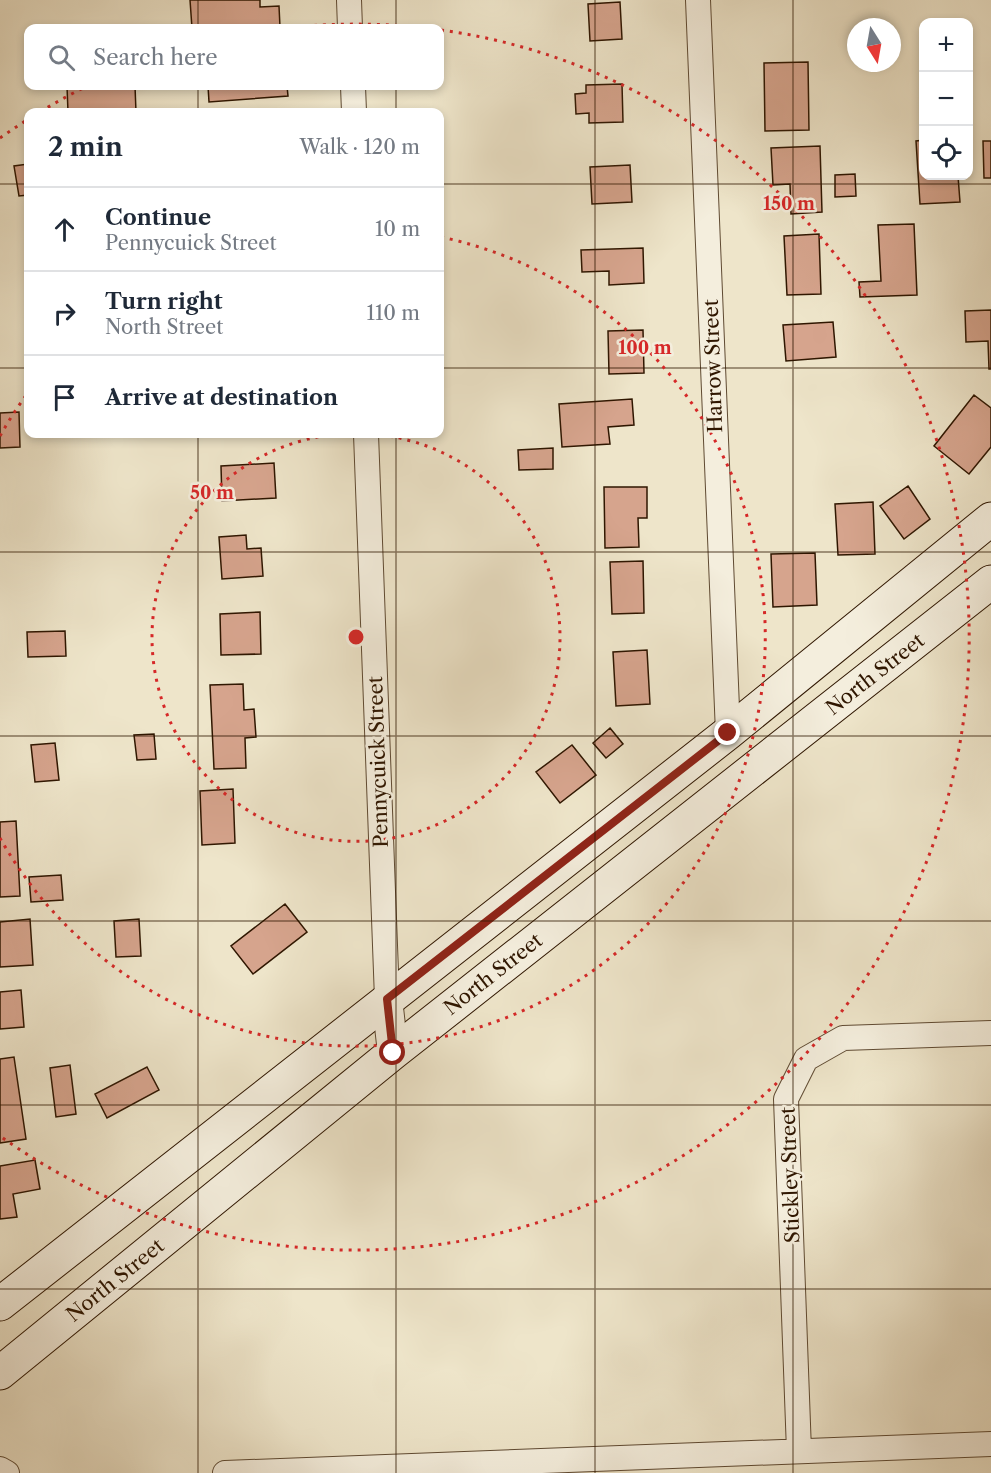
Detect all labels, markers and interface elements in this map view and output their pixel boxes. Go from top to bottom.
north arrow [847,18,901,72]
map controls [919,18,973,180]
button: + [919,18,973,72]
search box [24,24,444,90]
icon: search [45,41,78,74]
text: Search here [93,44,218,71]
button: − [919,72,973,126]
button: locate [919,126,973,180]
text: 2 min [48,131,123,163]
text: Walk · 120 m [299,135,420,159]
text: 150 m [763,193,815,215]
text: Continue [105,204,211,231]
icon: ahead [48,213,81,246]
text: 10 m [375,217,420,241]
text: Pennycuick Street [105,231,277,255]
text: Turn right [105,288,223,315]
icon: right [48,297,81,330]
street label: Harrow Street [699,299,727,433]
text: 110 m [367,301,420,325]
text: North Street [105,315,223,339]
text: 100 m [618,337,672,359]
icon: arrive [48,381,81,414]
text: Arrive at destination [105,384,338,411]
text: 50 m [190,482,234,504]
centre of rings [346,627,366,647]
street label: North Street [821,628,929,720]
street label: Pennycuick Street [363,676,393,848]
route end [714,719,740,745]
street label: North Street [439,928,547,1020]
route start [379,1039,405,1065]
street label: Stickley Street [776,1106,804,1244]
street label: North Street [61,1233,169,1327]

